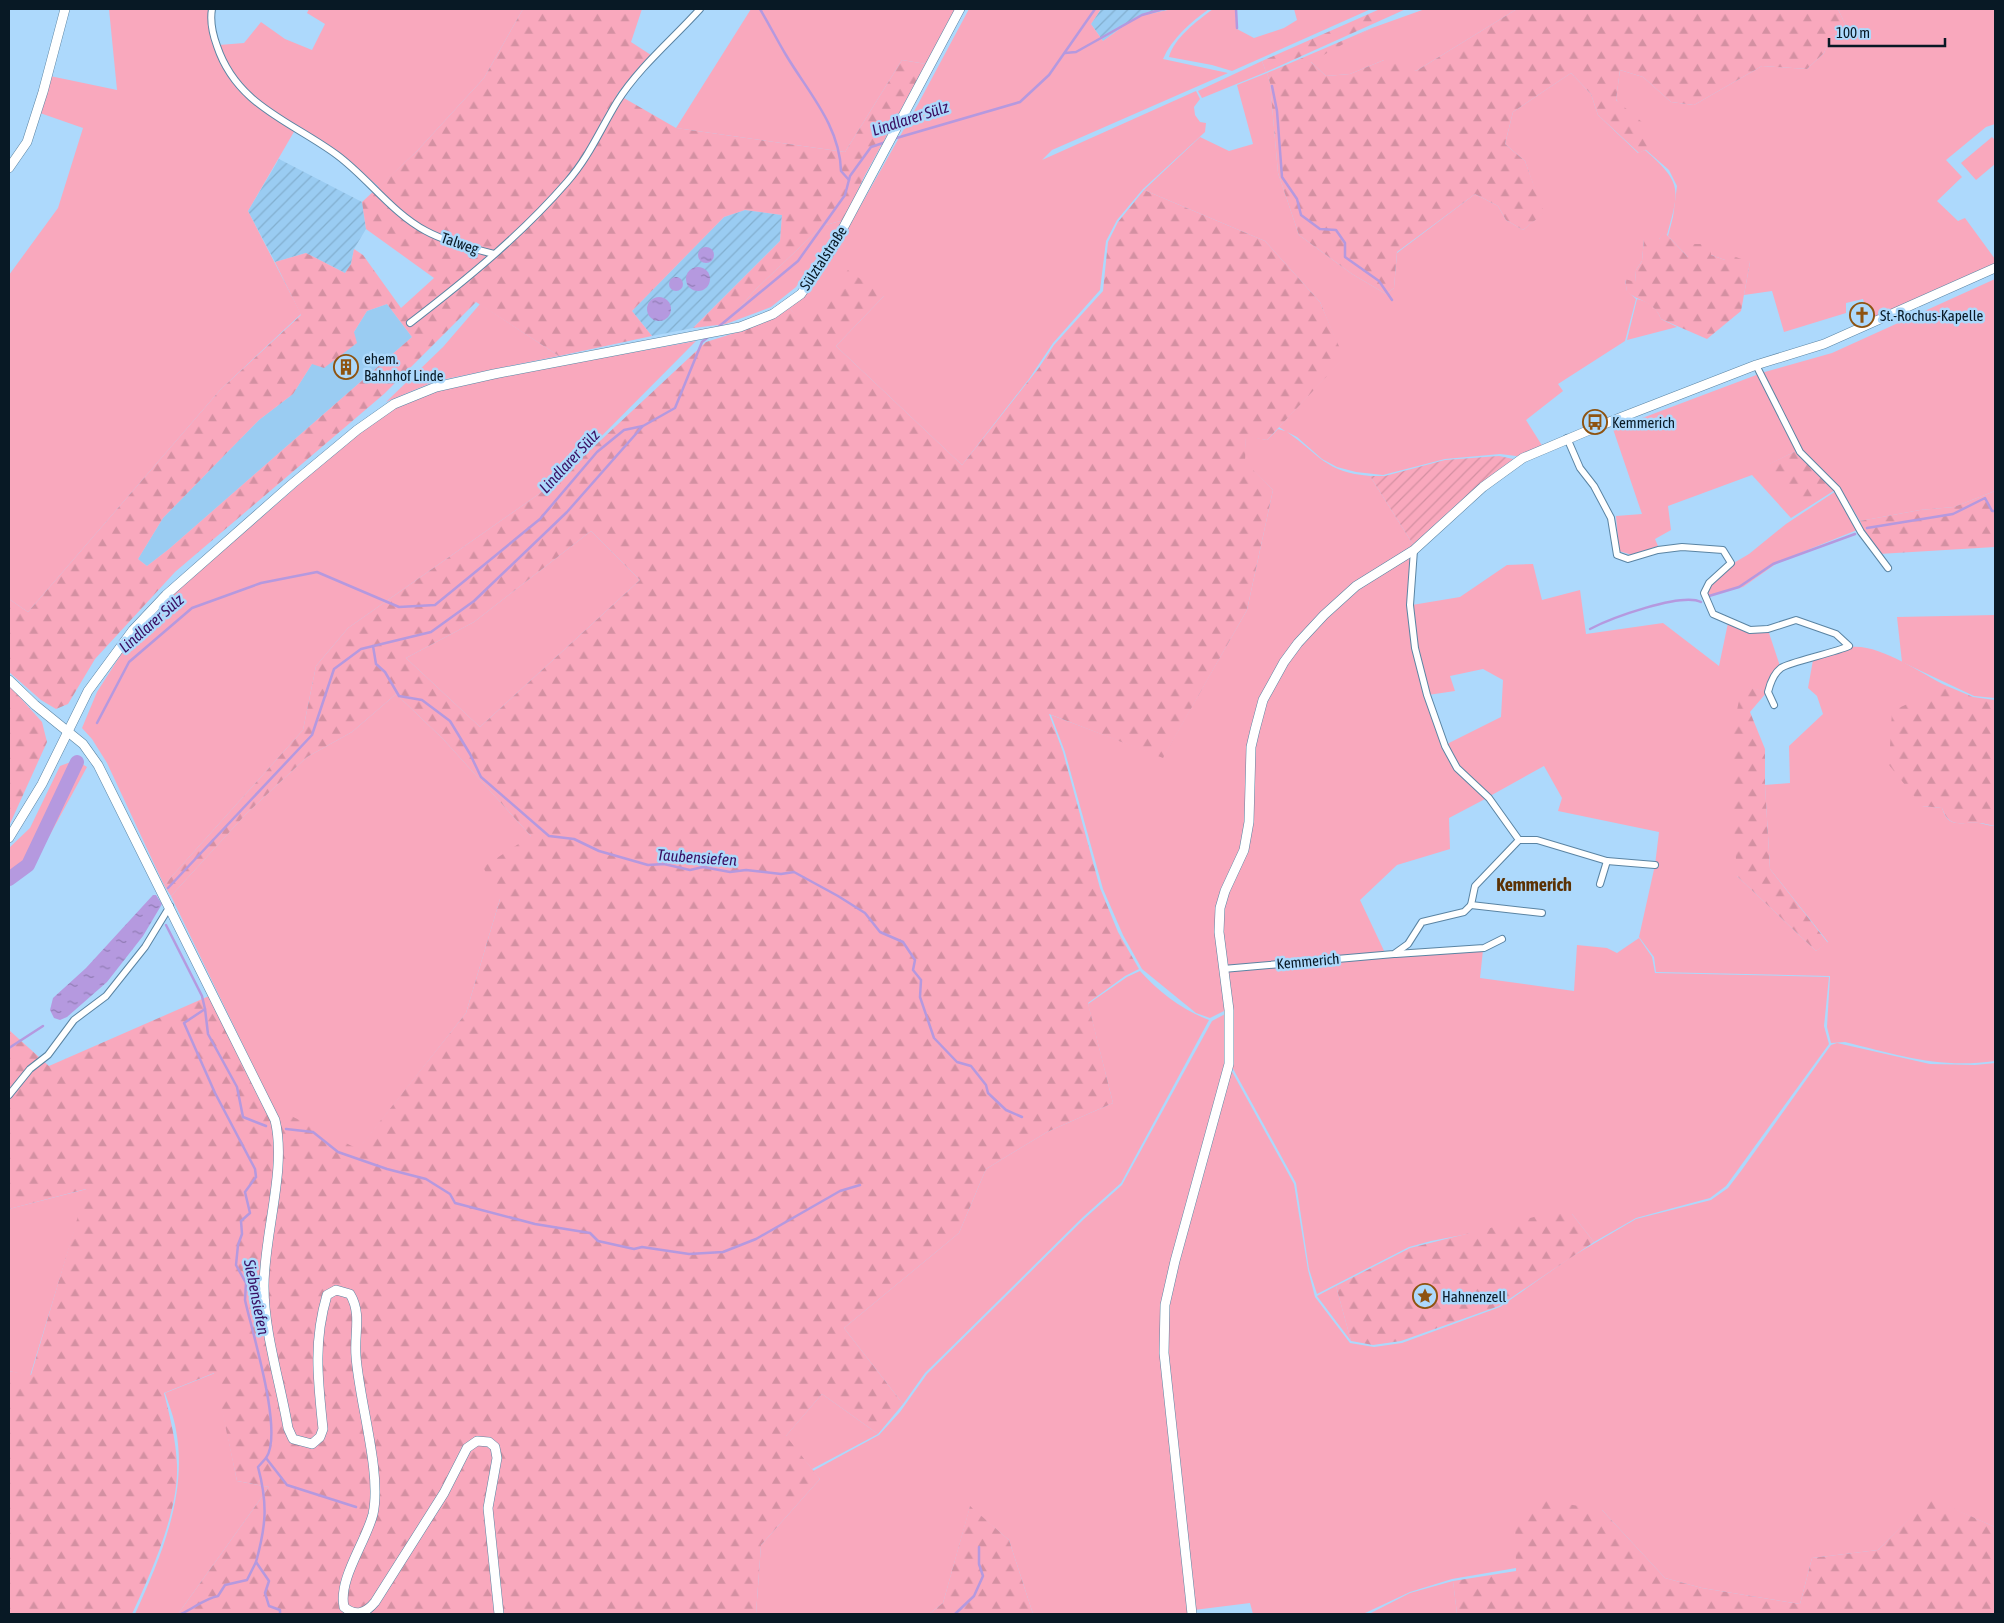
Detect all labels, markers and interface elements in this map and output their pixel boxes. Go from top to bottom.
scale bar [1829,15,1945,47]
text: 100 m [1836,24,1870,41]
water label: Lindlarer Sülz [869,97,951,139]
street label: Sülztalstraße [796,223,850,293]
street label: Talweg [439,229,481,257]
church icon: St.-Rochus-Kapelle [1849,302,1875,328]
place label: St.-Rochus-Kapelle [1880,307,1983,324]
place label: ehem. Bahnhof Linde [364,350,444,384]
building icon: ehem. Bahnhof Linde [333,354,359,380]
bus stop icon: Kemmerich [1582,409,1608,435]
place label: Kemmerich [1612,414,1675,431]
water label: Lindlarer Sülz [535,426,603,496]
water label: Lindlarer Sülz [115,590,187,656]
water label: Taubensiefen [657,845,738,869]
district label: Kemmerich [1496,874,1572,895]
street label: Kemmerich [1276,950,1340,972]
water label: Siebensiefen [241,1257,273,1336]
place icon: Hahnenzell [1412,1283,1438,1309]
place label: Hahnenzell [1442,1288,1506,1305]

